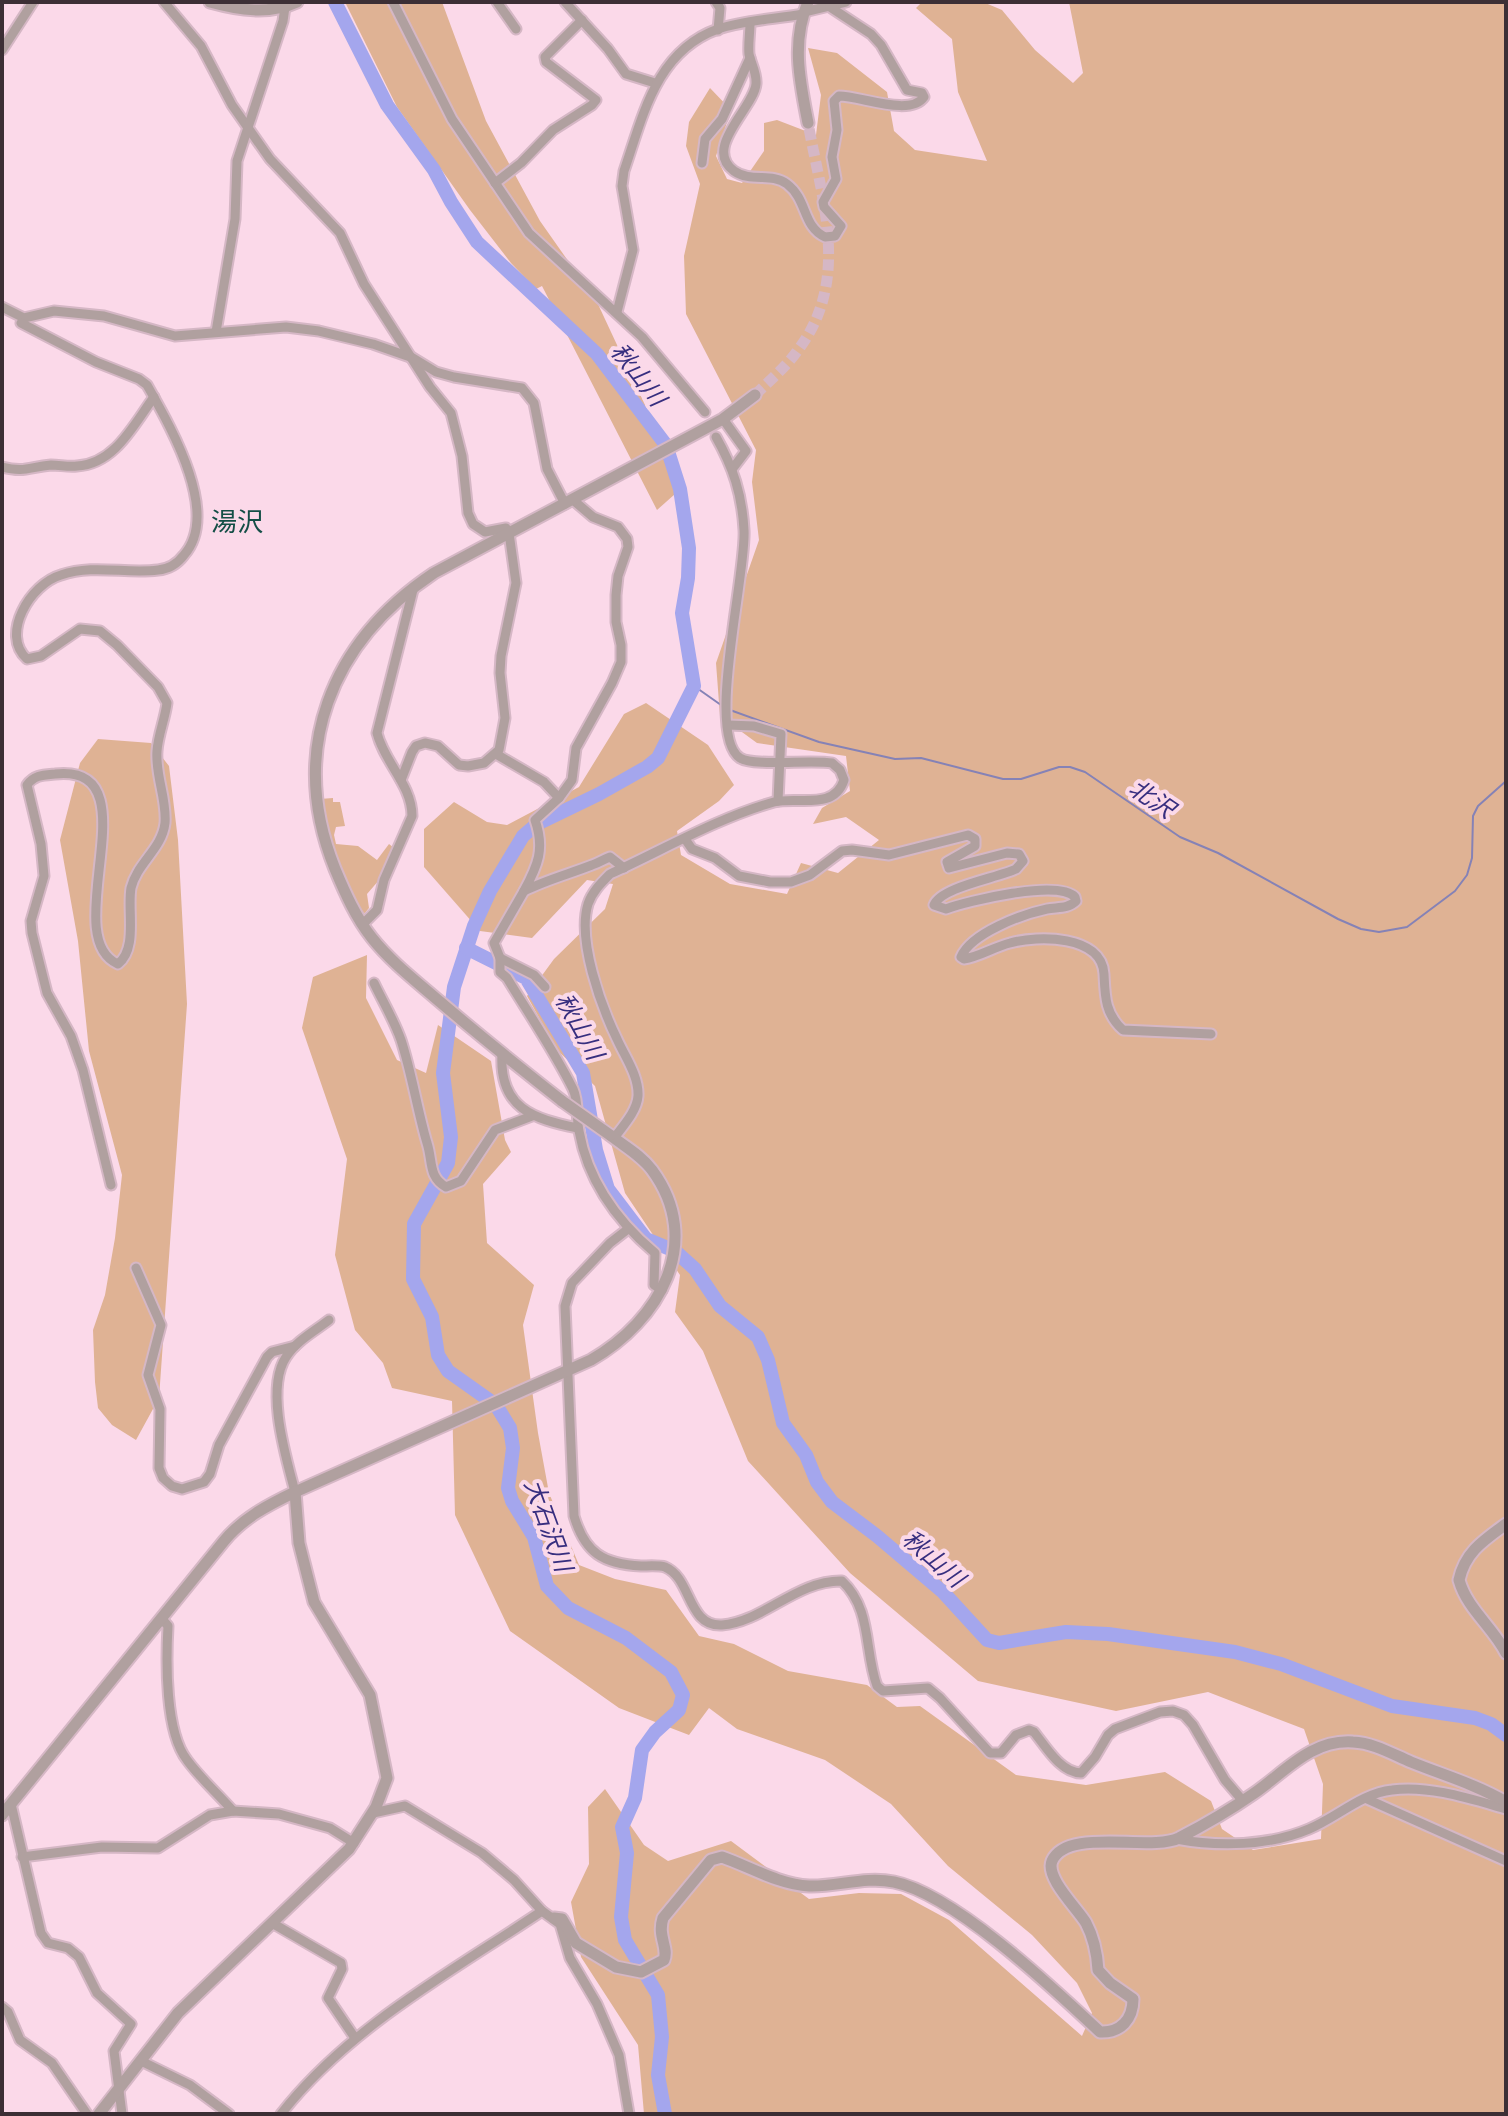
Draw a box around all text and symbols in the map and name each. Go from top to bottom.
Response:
water label: 秋山川 [603,335,677,416]
district label: 湯沢 [211,502,263,541]
water label: 北沢 [1122,770,1184,828]
water label: 秋山川 [547,986,615,1069]
water label: 大石沢川 [516,1474,583,1579]
water label: 秋山川 [895,1521,975,1597]

